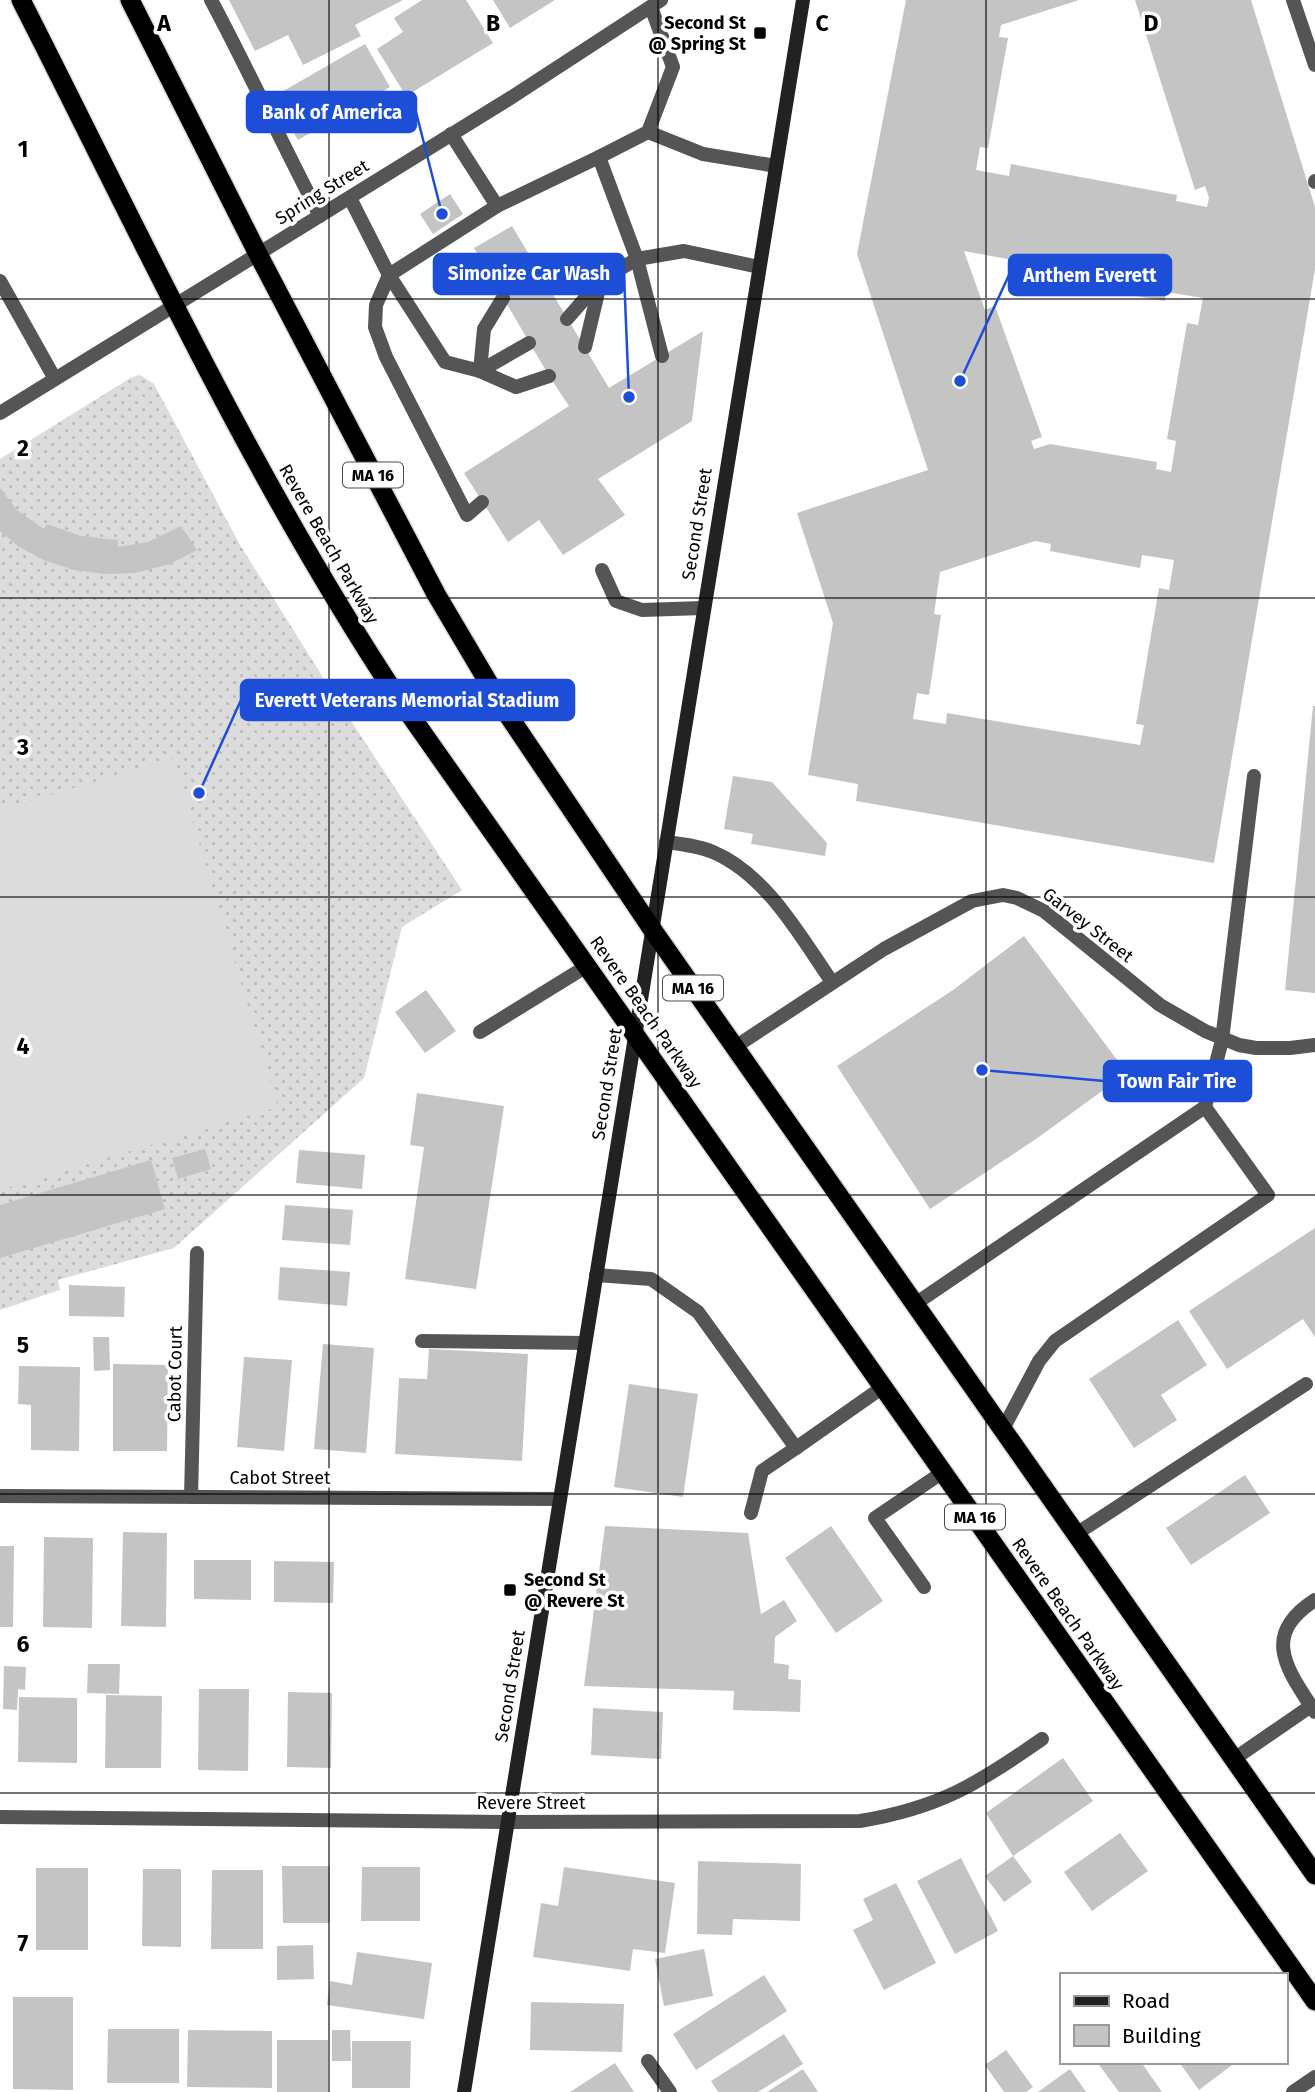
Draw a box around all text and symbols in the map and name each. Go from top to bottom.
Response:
text: A [156,9,171,37]
text: B [486,9,500,37]
text: C [815,9,829,37]
text: D [1144,9,1159,37]
place label: Second St @ Spring St [648,12,747,55]
marker: Second St @ Spring St [752,25,768,41]
callout: Bank of America [247,92,416,132]
text: Bank of America [262,101,402,124]
text: 1 [18,135,28,163]
street label: Spring Street [271,154,373,229]
callout: Simonize Car Wash [434,254,624,294]
callout: Anthem Everett [1009,255,1171,295]
text: Simonize Car Wash [448,262,610,285]
text: Anthem Everett [1022,264,1157,287]
text: 2 [17,434,29,462]
street label: Revere Beach Parkway [274,460,384,628]
road number: MA 16 [343,462,403,488]
street label: Second Street [677,466,717,582]
callout: Everett Veterans Memorial Stadium [241,680,574,720]
text: Everett Veterans Memorial Stadium [255,689,559,712]
text: 3 [16,733,29,761]
street label: Garvey Street [1038,883,1138,968]
street label: Revere Beach Parkway [585,932,707,1092]
road number: MA 16 [663,976,723,1000]
street label: Second Street [587,1026,627,1142]
text: 4 [17,1032,30,1060]
callout: Town Fair Tire [1104,1061,1251,1101]
text: Town Fair Tire [1117,1070,1237,1093]
street label: Cabot Court [163,1325,187,1422]
text: 5 [17,1331,29,1359]
street label: Cabot Street [230,1467,331,1489]
road number: MA 16 [945,1504,1005,1530]
street label: Revere Beach Parkway [1007,1534,1129,1694]
place label: Second St @ Revere St [524,1569,625,1612]
marker: Second St @ Revere St [502,1582,518,1598]
street label: Second Street [490,1628,530,1744]
text: 6 [17,1630,30,1658]
street label: Revere Street [477,1792,586,1814]
text: 7 [18,1929,29,1957]
legend [1060,1973,1287,2064]
text: Road [1122,1988,1170,2014]
text: Building [1122,2023,1201,2049]

